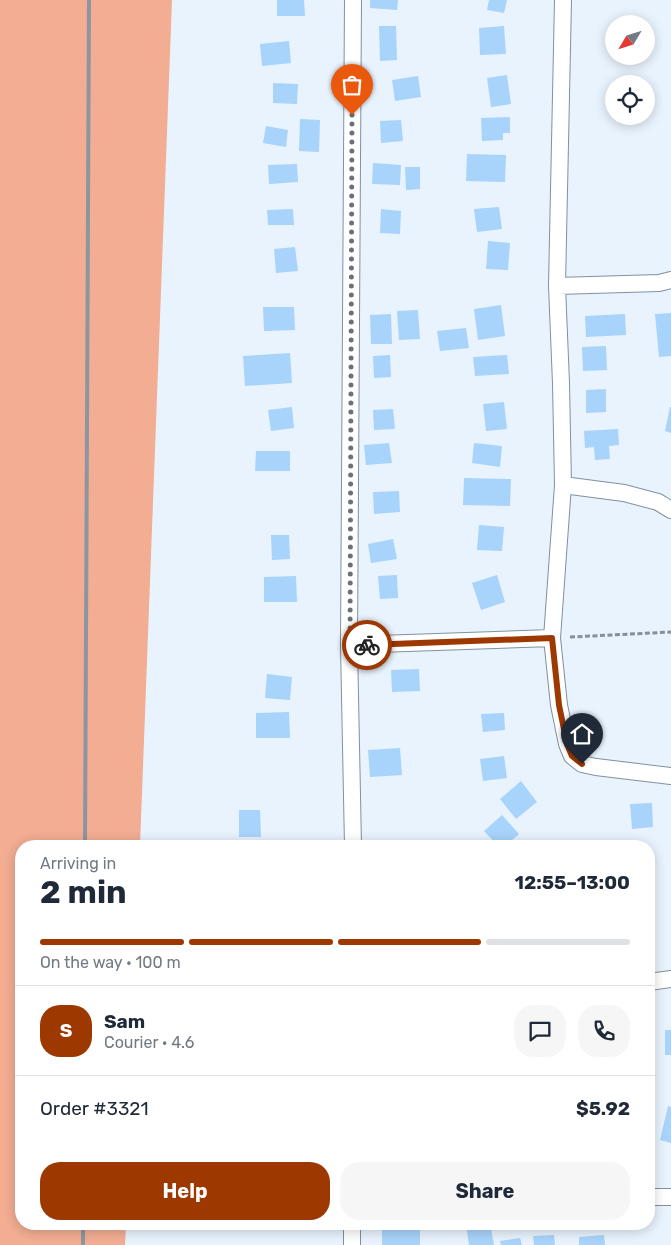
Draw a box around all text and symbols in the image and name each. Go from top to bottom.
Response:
north arrow [605,15,655,65]
map controls [605,15,655,125]
pin [331,64,373,115]
icon: bag [338,71,366,99]
button: locate [605,75,655,125]
courier [342,620,392,670]
icon: bike [353,631,381,659]
pin [561,713,603,764]
icon: home [568,720,596,748]
text: Arriving in [40,854,116,873]
text: 12:55–13:00 [514,871,630,894]
text: 2 min [40,873,127,911]
text: On the way · 100 m [40,953,181,972]
button: chat [514,1005,566,1057]
button: phone [578,1005,630,1057]
text: Sam [104,1010,145,1033]
text: S [60,1019,72,1042]
text: Courier · 4.6 [104,1033,194,1052]
text: Order #3321 [40,1097,149,1120]
text: $5.92 [576,1097,630,1120]
button: Help [40,1162,330,1220]
button: Share [340,1162,630,1220]

